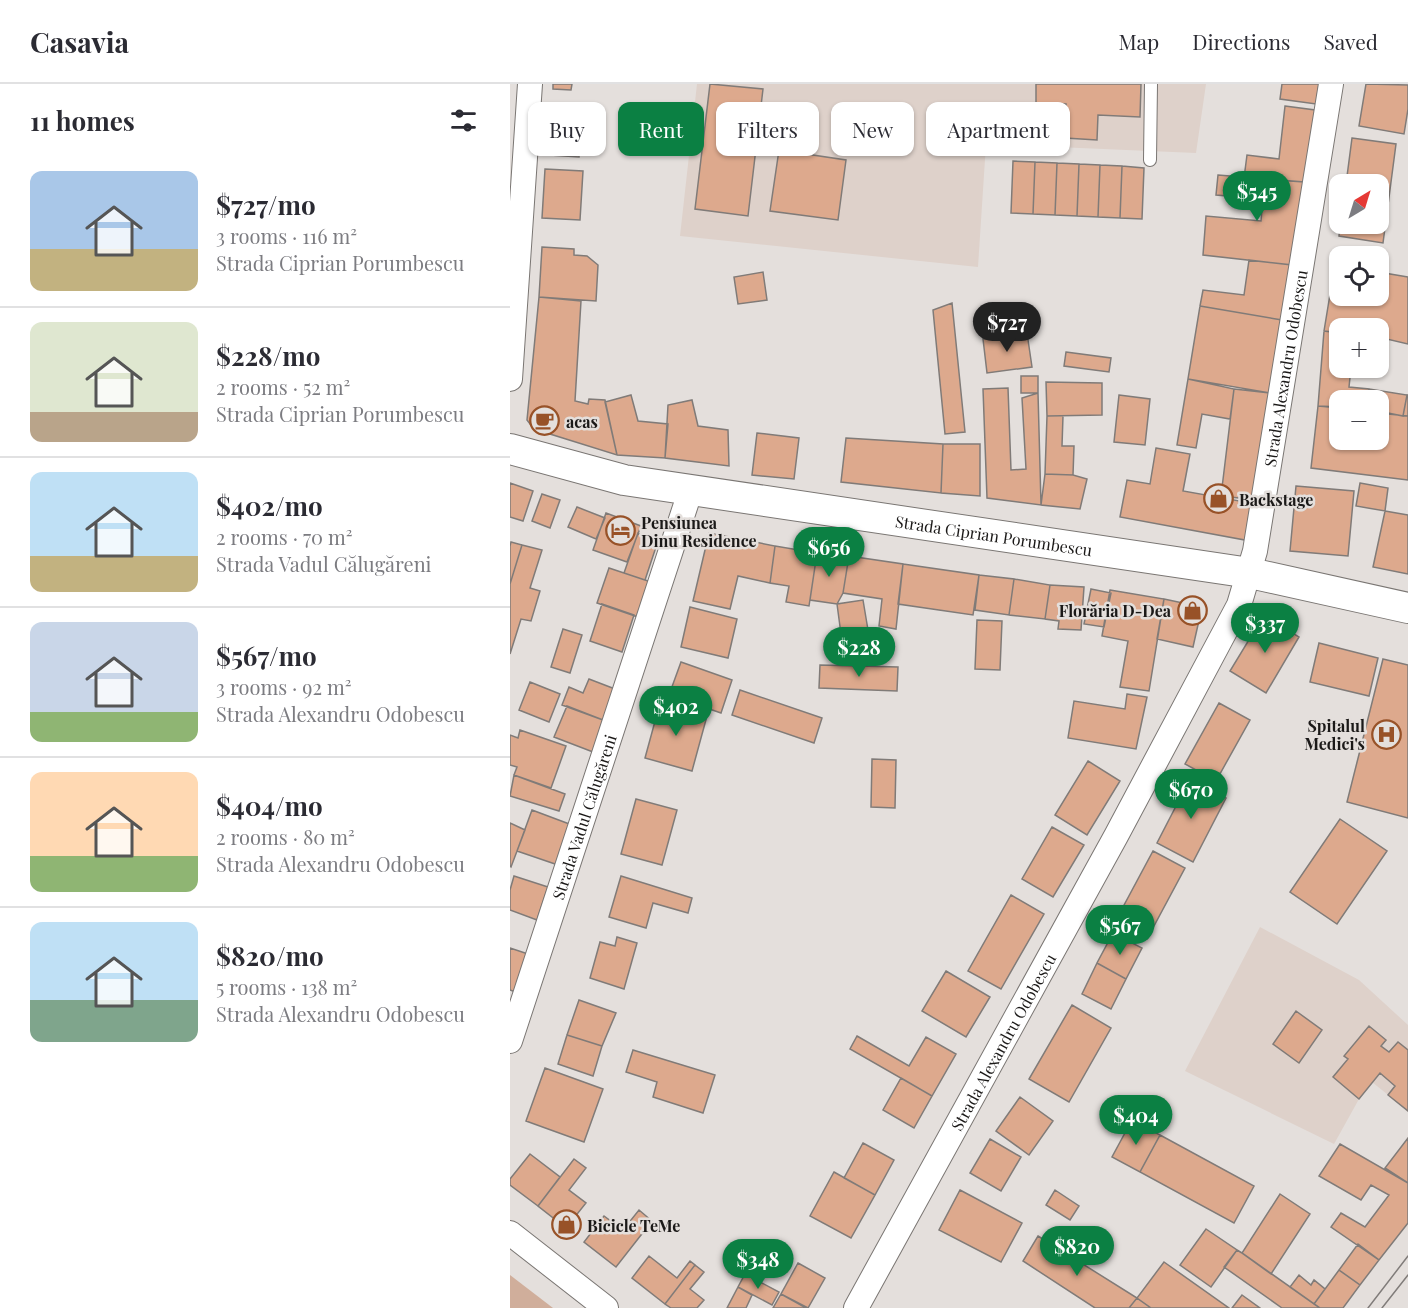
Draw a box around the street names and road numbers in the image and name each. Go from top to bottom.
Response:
street label: Strada Alexandru Odobescu [1258,268,1311,468]
street label: Strada Ciprian Porumbescu [894,510,1094,560]
street label: Strada Vadul Călugăreni [547,731,620,902]
street label: Strada Alexandru Odobescu [945,949,1060,1134]

